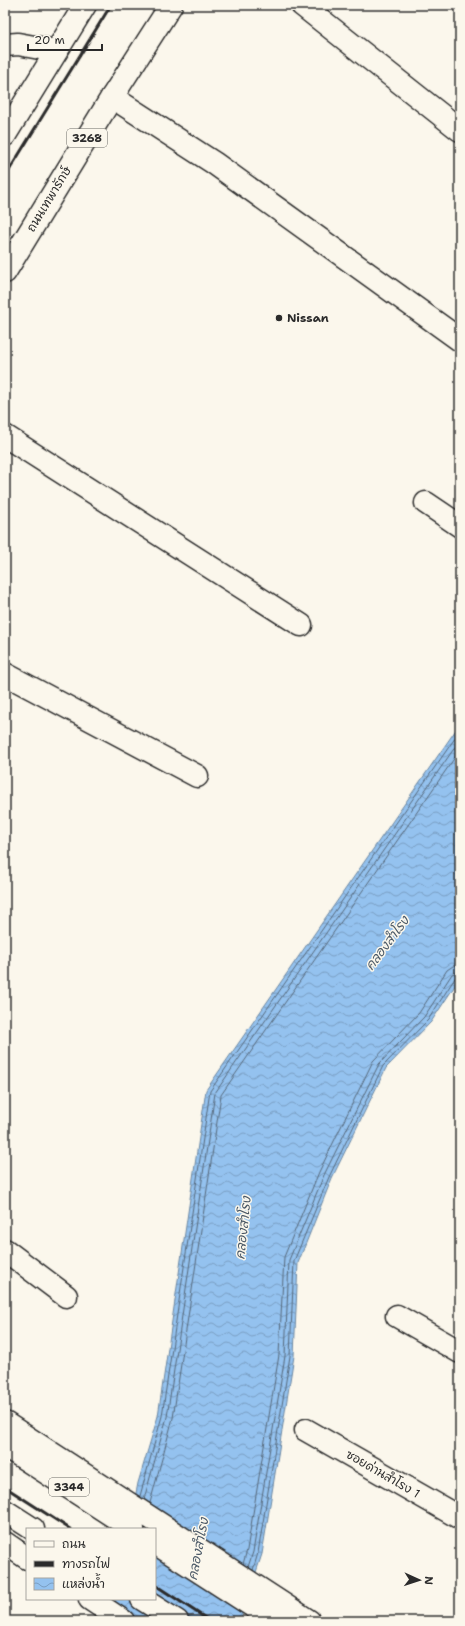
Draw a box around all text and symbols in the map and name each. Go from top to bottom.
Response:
scale bar [28,26,102,52]
text: 20 m [34,32,65,48]
road number: 3268 [67,129,107,147]
street label: ถนนเทพารักษ์ [23,162,75,235]
place label: Nissan [287,310,329,326]
marker: Nissan [274,313,284,323]
water label: คลองสำโรง [361,911,414,973]
water label: คลองสำโรง [231,1194,255,1260]
street label: ซอยด่านสำโรง 1 [343,1446,423,1502]
road number: 3344 [49,1478,89,1496]
water label: คลองสำโรง [184,1515,213,1582]
legend [26,1528,156,1600]
text: ถนน [62,1536,86,1552]
text: ทางรถไฟ [62,1556,110,1572]
north arrow [399,1560,439,1600]
text: แหล่งน้ำ [62,1573,105,1592]
text: N [421,1576,436,1586]

